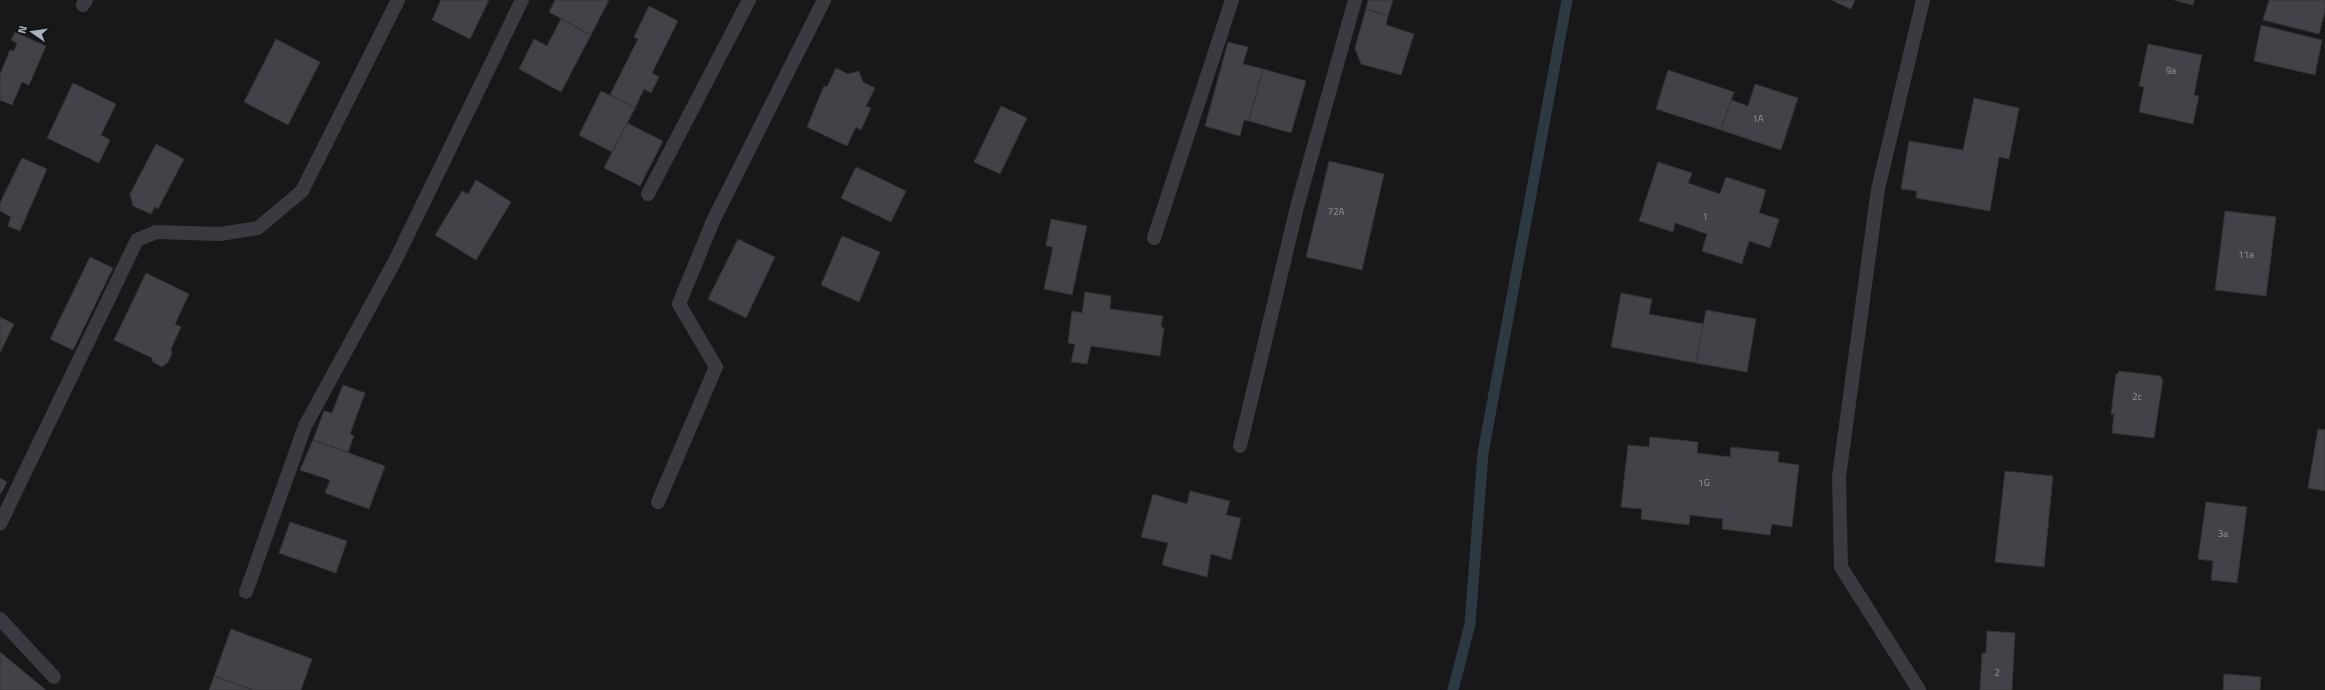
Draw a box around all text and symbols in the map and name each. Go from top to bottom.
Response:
north arrow [12,12,52,52]
text: N [14,24,31,35]
house number: 9a [2166,63,2176,78]
house number: 1A [1752,111,1764,126]
house number: 72A [1327,204,1345,219]
house number: 1 [1702,209,1708,224]
house number: 11a [2238,247,2254,262]
house number: 2c [2132,389,2142,404]
house number: 1G [1698,475,1710,490]
house number: 3a [2218,526,2228,541]
house number: 2 [1994,665,2000,680]

